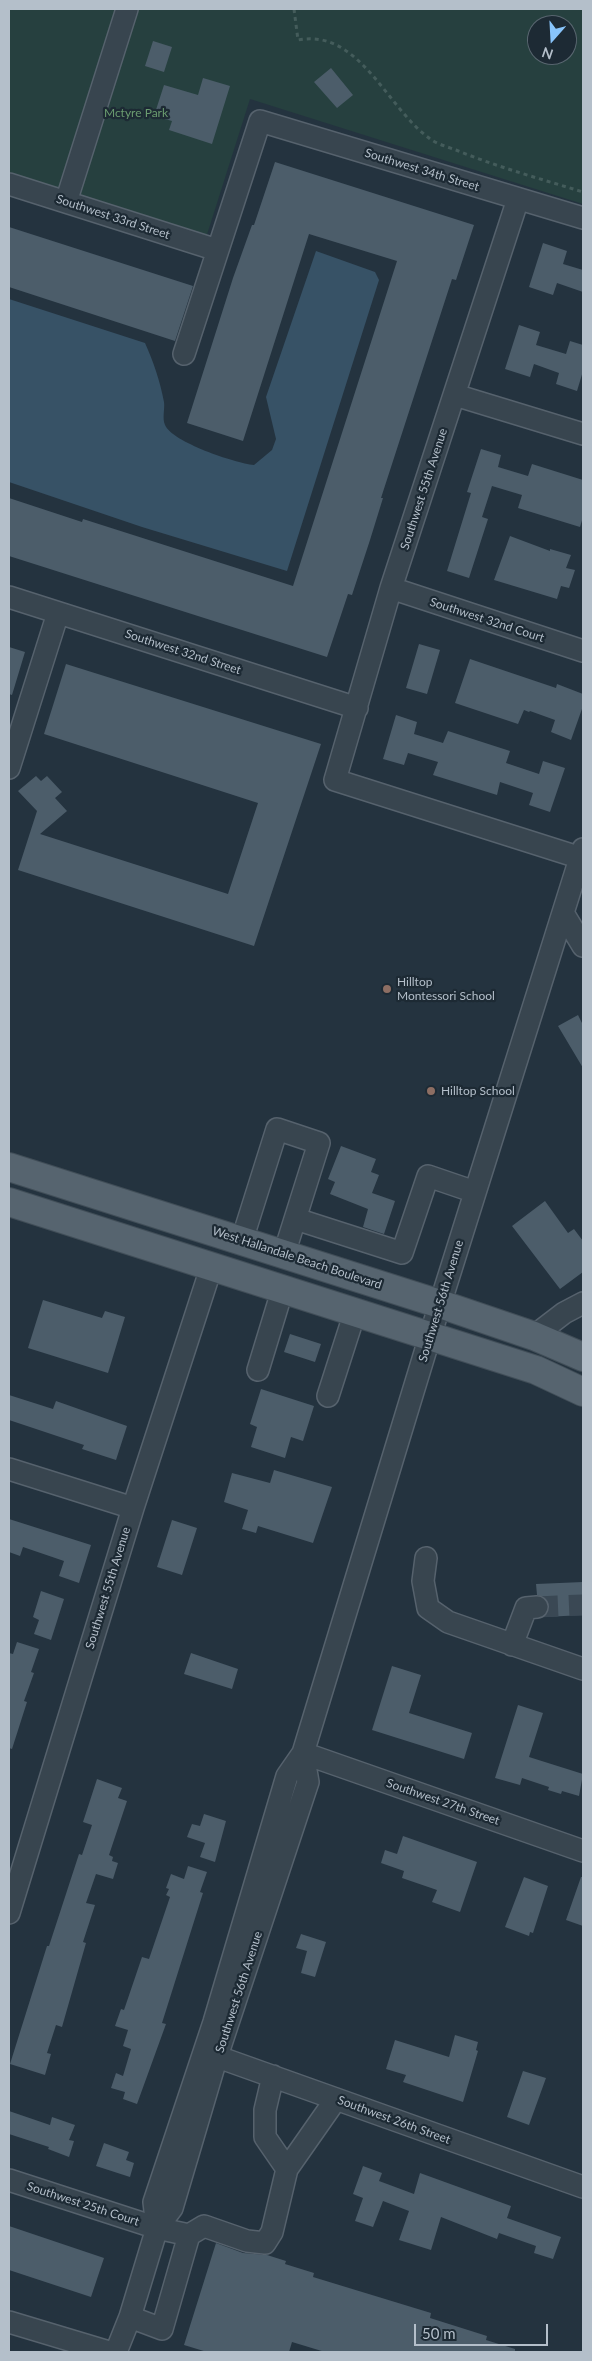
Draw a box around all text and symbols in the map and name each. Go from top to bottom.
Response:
north arrow [527,15,577,65]
text: N [539,44,555,64]
park label: Mctyre Park [104,106,168,120]
street label: Southwest 34th Street [363,146,481,194]
street label: Southwest 33rd Street [54,192,172,242]
street label: Southwest 55th Avenue [398,426,450,552]
street label: Southwest 32nd Court [428,595,546,645]
street label: Southwest 32nd Street [123,626,243,678]
place label: Hilltop Montessori School [397,975,495,1003]
marker: Hilltop Montessori School [381,983,393,995]
place label: Hilltop School [441,1084,515,1098]
marker: Hilltop School [425,1085,437,1097]
street label: West Hallandale Beach Boulevard [210,1224,384,1292]
street label: Southwest 56th Avenue [416,1238,466,1364]
street label: Southwest 55th Avenue [83,1525,133,1651]
street label: Southwest 27th Street [385,1776,501,1828]
street label: Southwest 56th Avenue [213,1929,265,2055]
street label: Southwest 26th Street [336,2093,452,2147]
street label: Southwest 25th Court [25,2179,141,2229]
scale bar [417,2314,551,2346]
text: 50 m [422,2324,456,2342]

